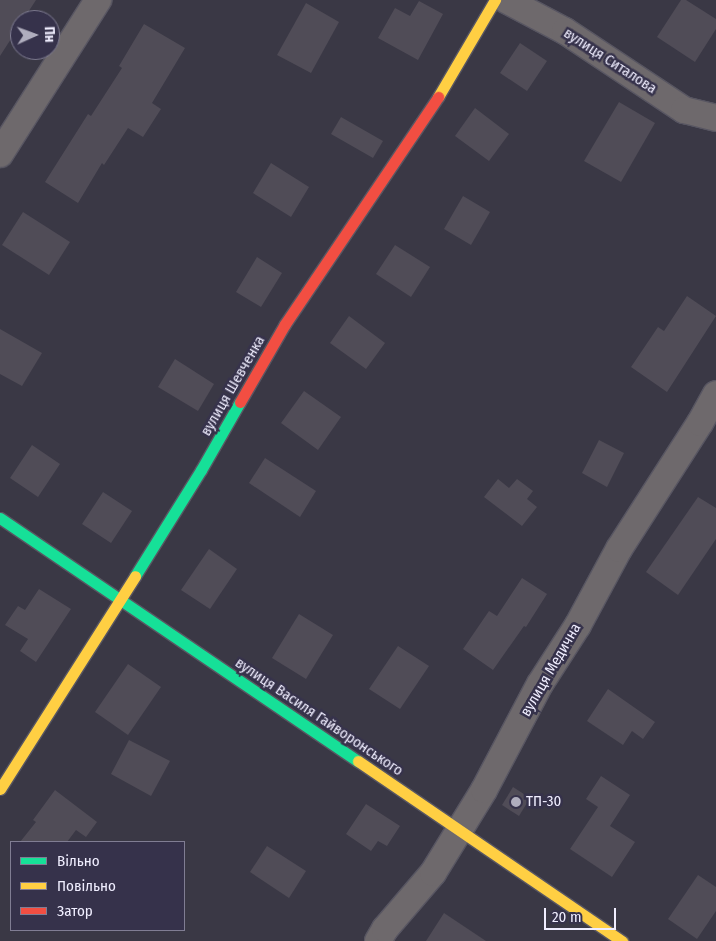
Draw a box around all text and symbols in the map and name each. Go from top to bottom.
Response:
north arrow [10,10,60,60]
street label: вулиця Ситалова [560,24,660,98]
text: Пн [41,26,58,43]
street label: вулиця Шевченка [197,333,269,439]
street label: вулиця Медична [517,620,585,720]
street label: вулиця Василя Гайворонського [232,654,406,780]
place label: ТП-30 [526,793,561,811]
marker: ТП-30 [510,796,522,808]
legend [10,841,185,931]
text: Вільно [57,852,100,870]
text: Повільно [57,877,116,895]
scale bar [546,898,618,930]
text: Затор [57,902,93,920]
text: 20 m [552,908,582,926]

